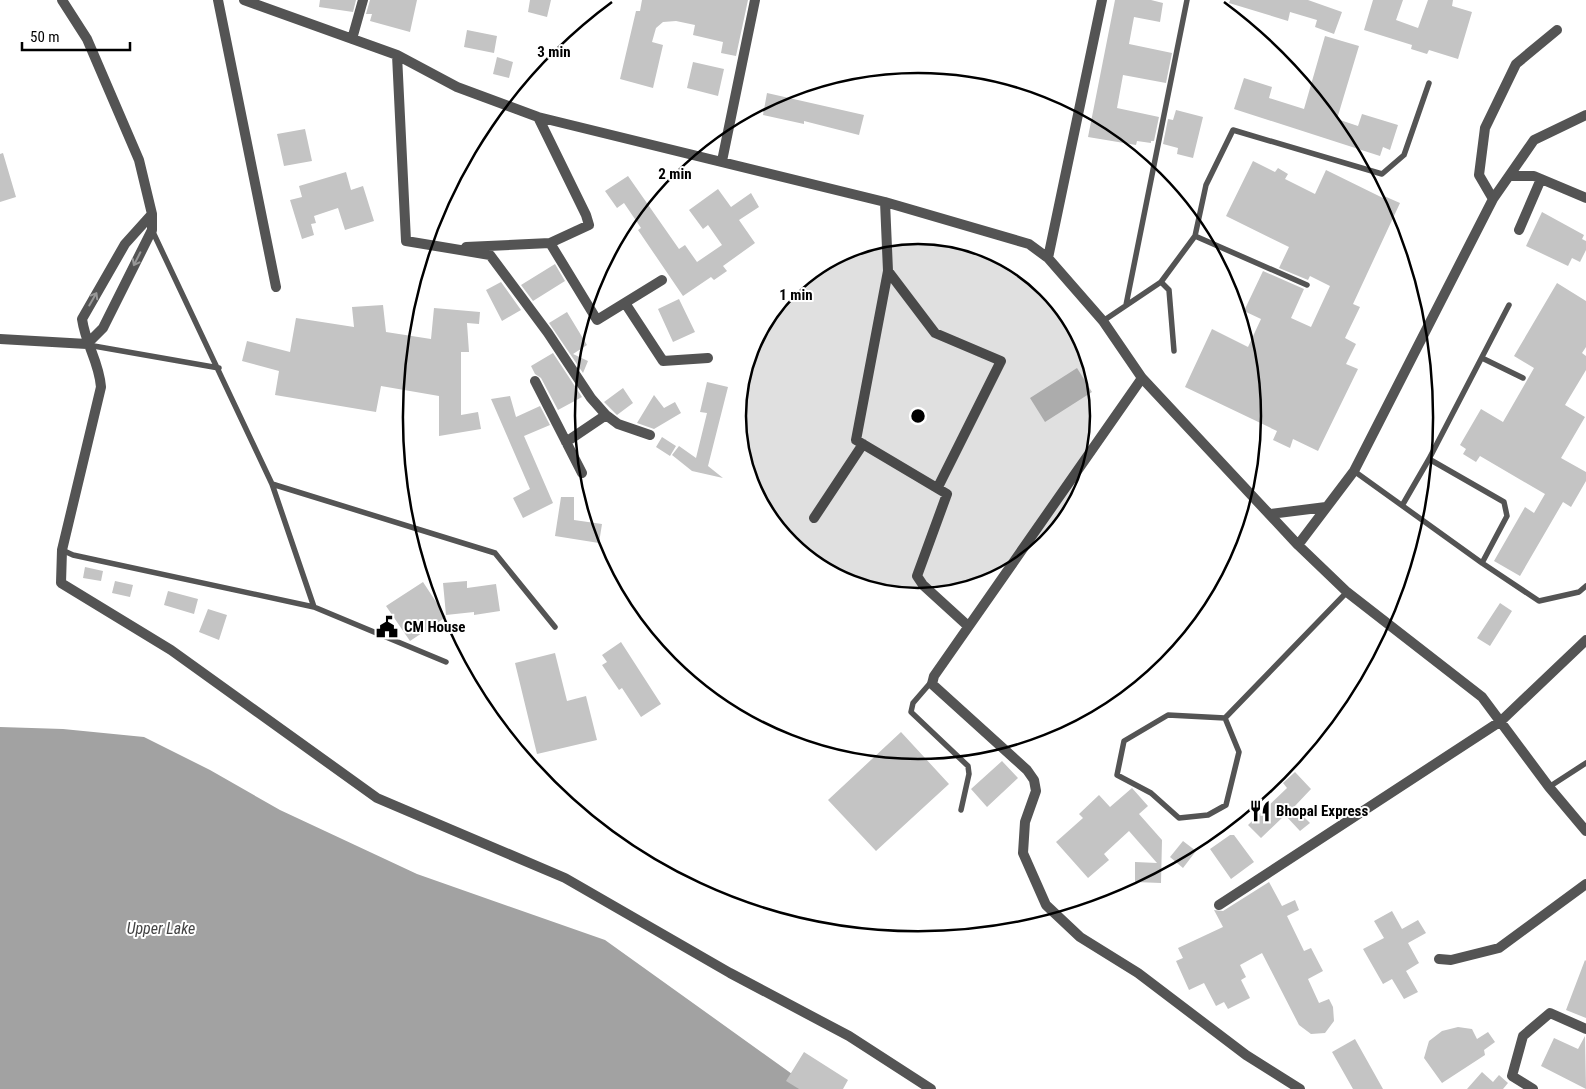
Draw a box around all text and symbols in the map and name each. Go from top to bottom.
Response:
scale bar [22,20,130,52]
text: 50 m [30,28,60,46]
text: 3 min [537,43,571,61]
text: 2 min [658,165,692,183]
one-way arrow [132,252,142,267]
text: 1 min [779,286,813,304]
one-way arrow [88,292,98,307]
centre of rings [909,407,927,425]
public building icon: CM House [374,614,400,640]
place label: CM House [404,618,465,636]
restaurant icon: Bhopal Express [1247,798,1273,824]
place label: Bhopal Express [1276,802,1368,820]
water label: Upper Lake [127,919,195,938]

